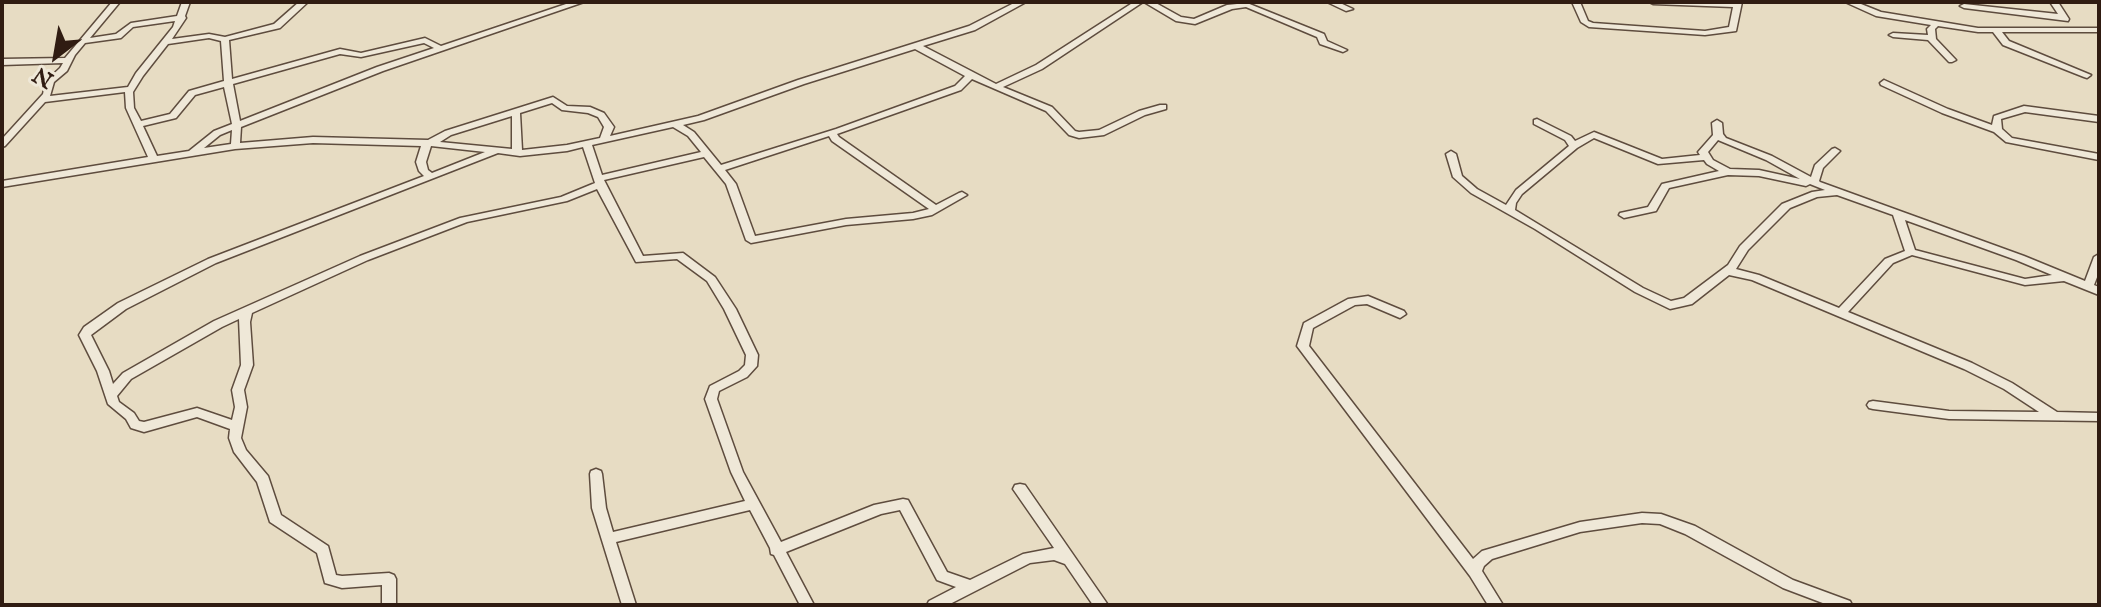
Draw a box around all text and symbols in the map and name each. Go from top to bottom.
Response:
north arrow [16,16,96,96]
text: N [28,60,59,93]

